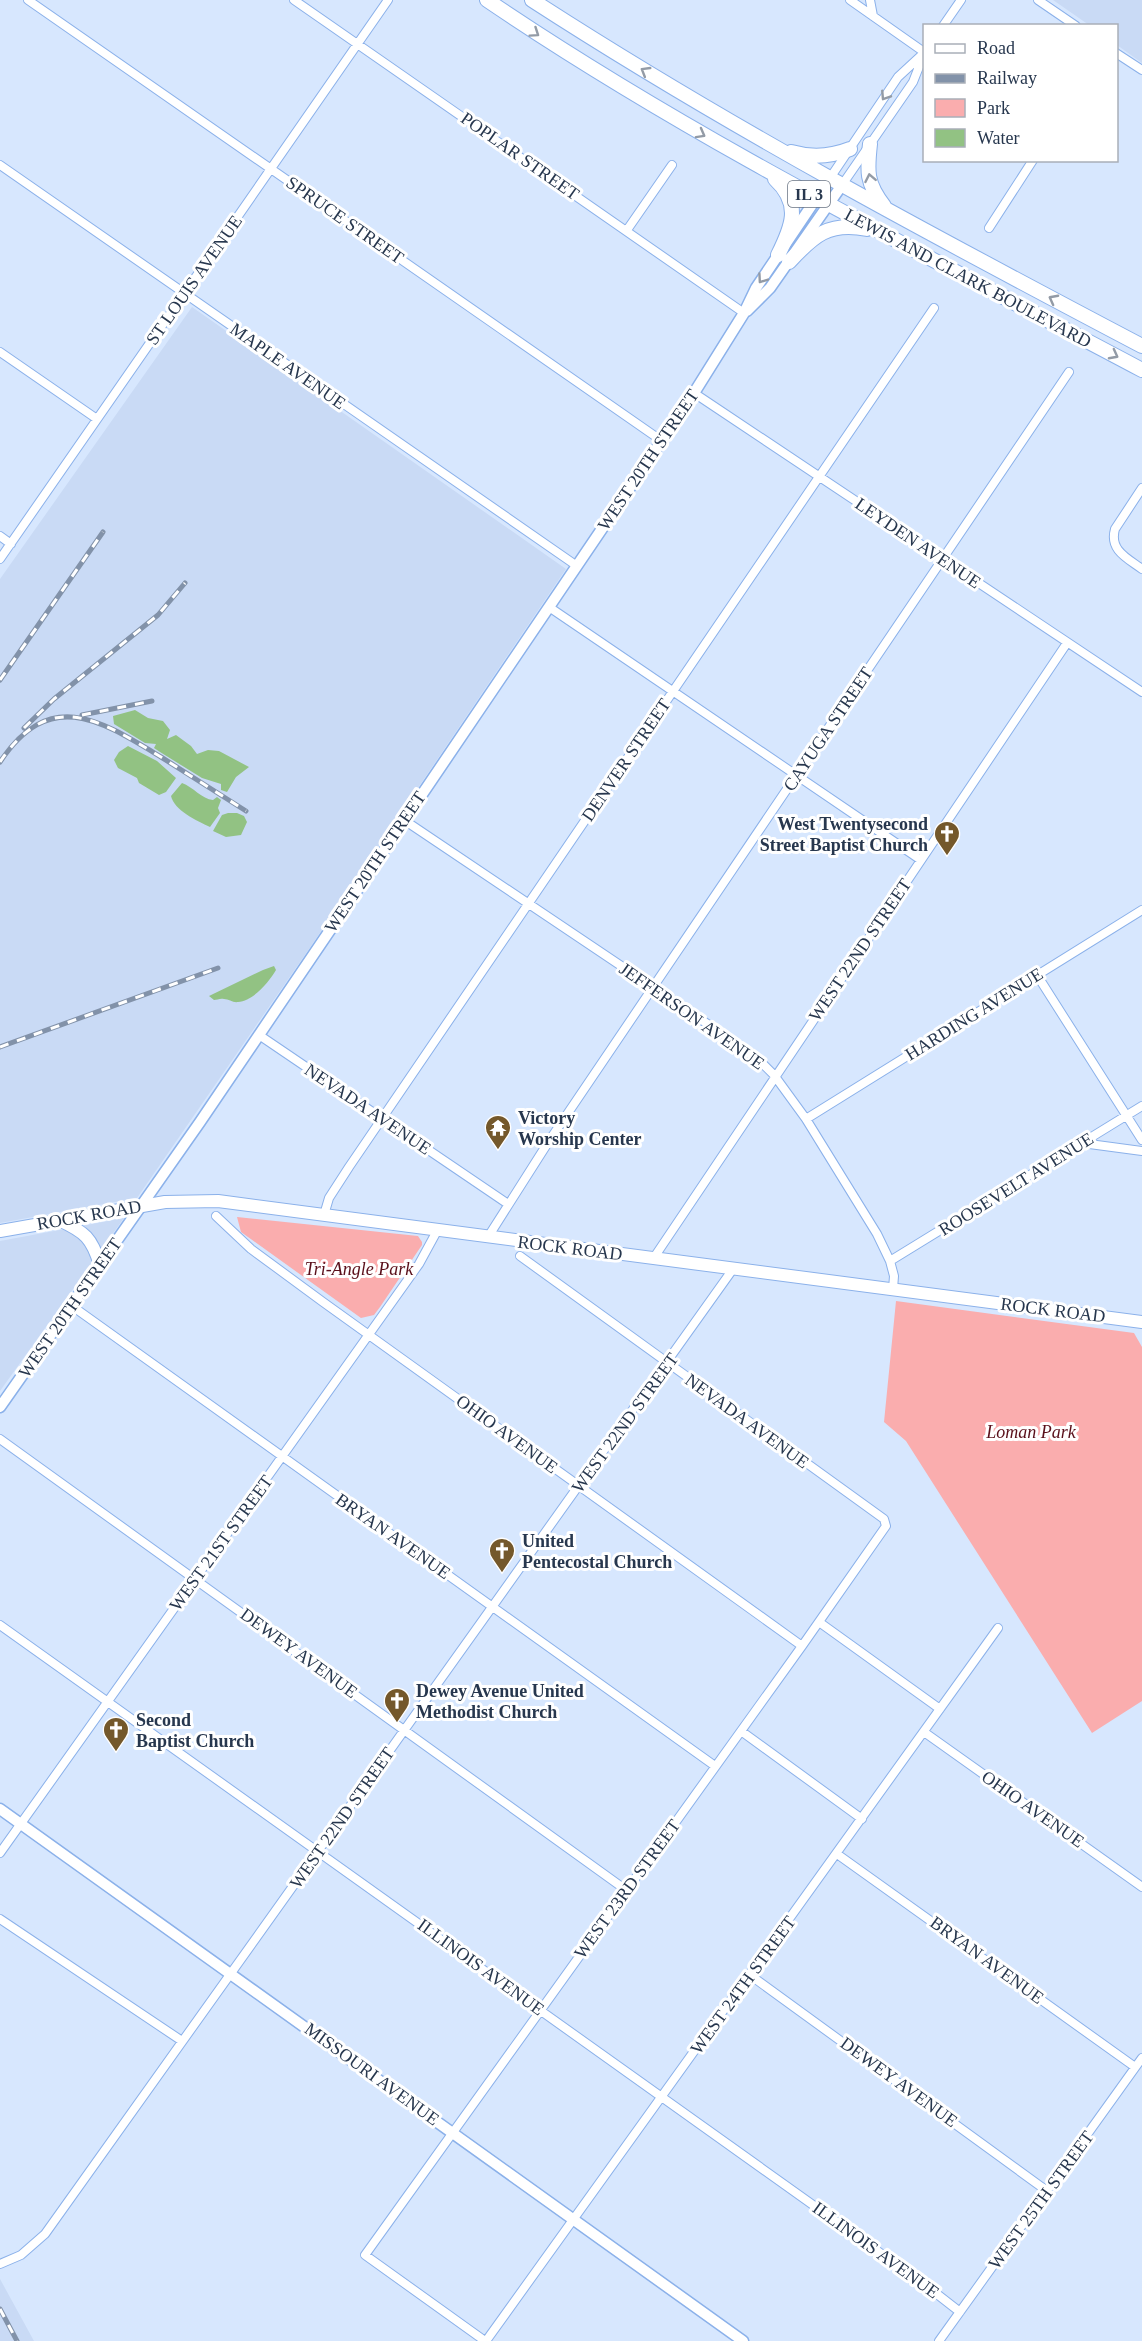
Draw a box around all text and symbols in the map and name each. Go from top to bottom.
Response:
legend [923,24,1118,162]
one-way arrow [528,26,539,37]
text: Road [977,38,1015,58]
one-way arrow [641,66,651,78]
text: Railway [977,68,1037,88]
one-way arrow [881,89,892,100]
text: Park [977,98,1010,118]
street label: POPLAR STREET [457,108,583,204]
one-way arrow [695,127,706,138]
text: Water [977,128,1020,148]
street label: SPRUCE STREET [283,172,407,268]
one-way arrow [864,173,877,183]
road number: IL 3 [788,181,830,207]
street label: LEWIS AND CLARK BOULEVARD [841,204,1095,352]
street label: ST LOUIS AVENUE [142,211,246,349]
one-way arrow [758,272,769,283]
one-way arrow [1049,295,1059,306]
street label: MAPLE AVENUE [226,319,350,413]
one-way arrow [1108,348,1118,359]
street label: WEST 20TH STREET [593,386,703,534]
street label: LEYDEN AVENUE [851,494,985,592]
street label: CAYUGA STREET [779,663,877,795]
street label: DENVER STREET [578,695,674,825]
street label: WEST 20TH STREET [320,788,430,936]
place label: West Twentysecond Street Baptist Church [760,814,928,855]
church icon: West Twentysecond Street Baptist Church [932,819,962,857]
street label: WEST 22ND STREET [805,875,915,1025]
street label: JEFFERSON AVENUE [616,958,768,1074]
street label: HARDING AVENUE [902,964,1046,1064]
street label: NEVADA AVENUE [301,1059,435,1159]
place label: Victory Worship Center [518,1108,642,1149]
temple icon: Victory Worship Center [483,1113,513,1151]
street label: ROOSEVELT AVENUE [935,1128,1097,1240]
street label: ROCK ROAD [35,1196,143,1234]
street label: ROCK ROAD [516,1232,624,1264]
street label: WEST 20TH STREET [14,1234,126,1382]
park label: Tri-Angle Park [305,1259,414,1279]
street label: ROCK ROAD [999,1294,1107,1326]
street label: WEST 22ND STREET [568,1349,682,1497]
street label: NEVADA AVENUE [681,1369,813,1473]
street label: OHIO AVENUE [453,1391,561,1477]
park label: Loman Park [985,1422,1077,1442]
street label: WEST 21ST STREET [165,1471,277,1615]
street label: BRYAN AVENUE [332,1489,454,1583]
place label: United Pentecostal Church [522,1531,672,1572]
church icon: United Pentecostal Church [487,1536,517,1574]
street label: DEWEY AVENUE [237,1604,361,1702]
place label: Dewey Avenue United Methodist Church [416,1681,584,1722]
church icon: Dewey Avenue United Methodist Church [382,1686,412,1724]
place label: Second Baptist Church [136,1710,254,1751]
church icon: Second Baptist Church [101,1715,131,1753]
street label: WEST 22ND STREET [286,1744,398,1892]
street label: OHIO AVENUE [978,1766,1088,1852]
street label: WEST 23RD STREET [570,1816,684,1962]
street label: WEST 24TH STREET [686,1912,800,2058]
street label: BRYAN AVENUE [926,1912,1048,2008]
street label: ILLINOIS AVENUE [414,1914,548,2020]
street label: MISSOURI AVENUE [301,2019,443,2129]
street label: DEWEY AVENUE [837,2033,961,2131]
street label: WEST 25TH STREET [984,2127,1098,2273]
street label: ILLINOIS AVENUE [809,2197,943,2303]

